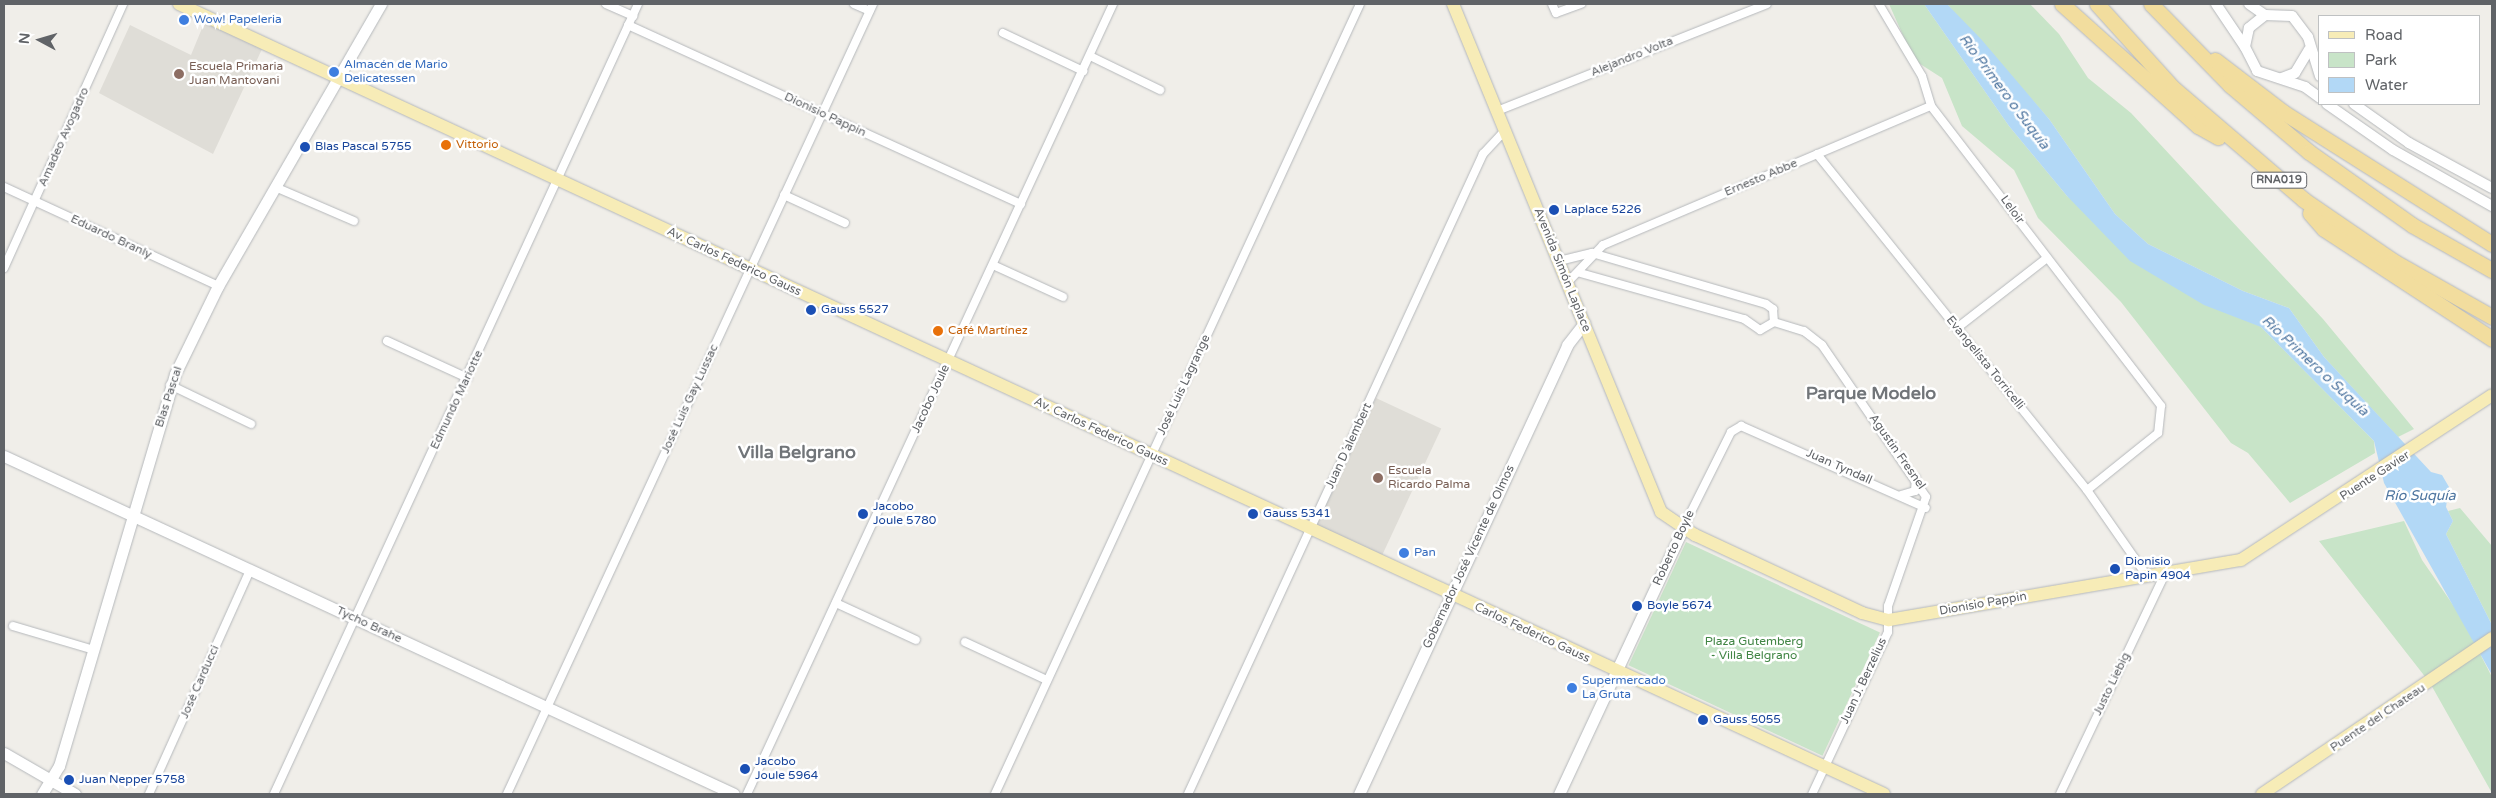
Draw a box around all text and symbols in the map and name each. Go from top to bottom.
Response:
place label: Wow! Papeleria [194,13,282,27]
marker: Wow! Papeleria [178,14,190,26]
north arrow [15,15,65,65]
legend [2318,15,2481,105]
text: Road [2365,26,2403,44]
water label: Río Primero o Suquía [1955,31,2053,153]
text: N [16,32,34,45]
street label: Alejandro Volta [1589,34,1675,80]
text: Park [2365,51,2397,69]
place label: Almacén de Mario Delicatessen [344,58,448,86]
place label: Escuela Primaria Juan Mantovani [189,60,283,88]
marker: Almacén de Mario Delicatessen [328,66,340,78]
marker: Escuela Primaria Juan Mantovani [173,68,185,80]
text: Water [2365,76,2408,94]
street label: Amadeo Avogadro [36,85,92,189]
street label: Dionisio Pappin [782,90,868,140]
place label: Vittorio [456,138,498,152]
marker: Vittorio [440,139,452,151]
place label: Blas Pascal 5755 [315,140,411,154]
marker: Blas Pascal 5755 [299,141,311,153]
street label: Ernesto Abbe [1722,156,1800,200]
road number: RNA019 [2250,172,2308,188]
street label: Leloir [1997,193,2027,227]
place label: Laplace 5226 [1564,203,1641,217]
marker: Laplace 5226 [1548,204,1560,216]
street label: Avenida Simón Laplace [1531,206,1593,334]
street label: Eduardo Branly [68,212,154,262]
street label: Av. Carlos Federico Gauss [665,225,803,299]
place label: Gauss 5527 [821,303,889,317]
marker: Gauss 5527 [805,304,817,316]
water label: Río Primero o Suquía [2258,312,2372,420]
street label: Evangelista Torricelli [1943,313,2027,413]
place label: Café Martínez [948,324,1028,338]
marker: Café Martínez [932,325,944,337]
street label: José Luis Lagrange [1154,333,1214,437]
street label: José Luis Gay Lussac [658,342,722,456]
street label: Edmundo Mariotte [428,348,486,452]
street label: Jacobo Joule [909,362,953,436]
street label: Blas Pascal [152,365,186,429]
district label: Parque Modelo [1806,382,1936,404]
street label: Av. Carlos Federico Gauss [1032,395,1170,469]
street label: Juan D´alembert [1323,401,1375,491]
street label: Agustin Fresnel [1866,412,1928,492]
district label: Villa Belgrano [738,441,856,463]
street label: Juan Tyndall [1804,446,1874,488]
street label: Puente Gavier [2337,448,2413,504]
street label: Gobernador José Vicente de Olmos [1420,463,1518,651]
place label: Escuela Ricardo Palma [1388,464,1470,492]
marker: Escuela Ricardo Palma [1372,472,1384,484]
water label: Río Suquía [2384,488,2456,504]
place label: Jacobo Joule 5780 [873,500,936,528]
place label: Gauss 5341 [1263,507,1331,521]
marker: Jacobo Joule 5780 [857,508,869,520]
marker: Gauss 5341 [1247,508,1259,520]
street label: Roberto Boyle [1650,508,1698,588]
place label: Pan [1414,546,1436,560]
marker: Pan [1398,547,1410,559]
place label: Dionisio Papin 4904 [2125,555,2191,583]
marker: Dionisio Papin 4904 [2109,563,2121,575]
street label: Dionisio Pappin [1938,589,2028,619]
place label: Boyle 5674 [1647,599,1712,613]
street label: Carlos Federico Gauss [1472,600,1592,666]
marker: Boyle 5674 [1631,600,1643,612]
street label: Tycho Brahe [334,604,404,646]
park label: Plaza Gutemberg - Villa Belgrano [1705,635,1803,663]
street label: Juan J. Berzelius [1838,636,1890,726]
street label: José Carducci [177,643,223,721]
street label: Justo Liebig [2091,650,2133,718]
place label: Supermercado La Gruta [1582,674,1666,702]
street label: Puente del Chateau [2328,681,2428,755]
marker: Supermercado La Gruta [1566,682,1578,694]
place label: Gauss 5055 [1713,713,1781,727]
marker: Gauss 5055 [1697,714,1709,726]
place label: Jacobo Joule 5964 [755,755,818,783]
marker: Jacobo Joule 5964 [739,763,751,775]
place label: Juan Nepper 5758 [79,773,185,787]
marker: Juan Nepper 5758 [63,774,75,786]

